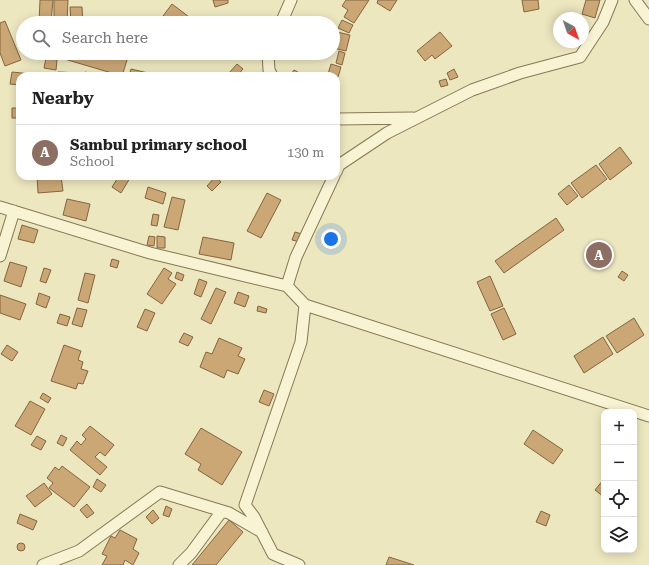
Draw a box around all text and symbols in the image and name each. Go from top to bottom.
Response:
north arrow [553,12,589,48]
search box [16,16,340,60]
icon: search [30,27,52,49]
text: Search here [62,29,148,47]
text: Nearby [32,88,94,108]
text: Sambul primary school [70,136,247,154]
text: A [40,145,50,160]
text: 130 m [287,145,324,160]
text: School [70,154,114,169]
your location [321,229,341,249]
pin: A [586,240,612,270]
map controls [601,409,637,553]
button: + [601,409,637,445]
button: − [601,445,637,481]
button: locate [601,481,637,517]
button: layers [601,517,637,553]

